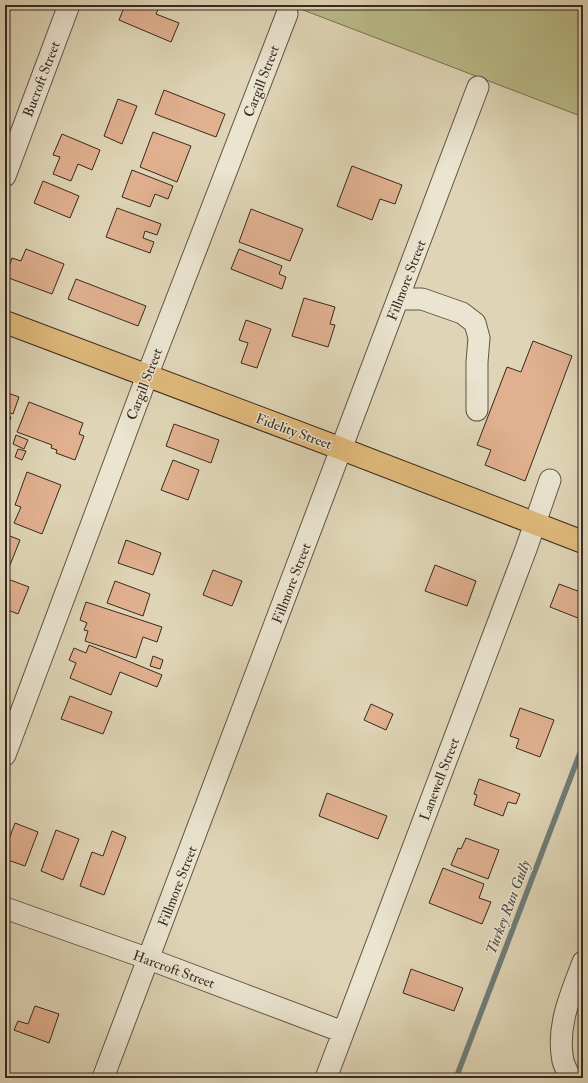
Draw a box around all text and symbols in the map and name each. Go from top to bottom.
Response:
street label: Bucroft Street [19,38,64,119]
street label: Cargill Street [240,42,283,120]
street label: Fillmore Street [383,237,430,323]
street label: Cargill Street [123,345,166,423]
street label: Fidelity Street [253,410,335,454]
street label: Fillmore Street [268,540,315,626]
street label: Lanewell Street [416,735,463,823]
street label: Fillmore Street [154,843,201,929]
water label: Turkey Run Gully [482,857,535,957]
street label: Harcroft Street [131,947,217,992]

